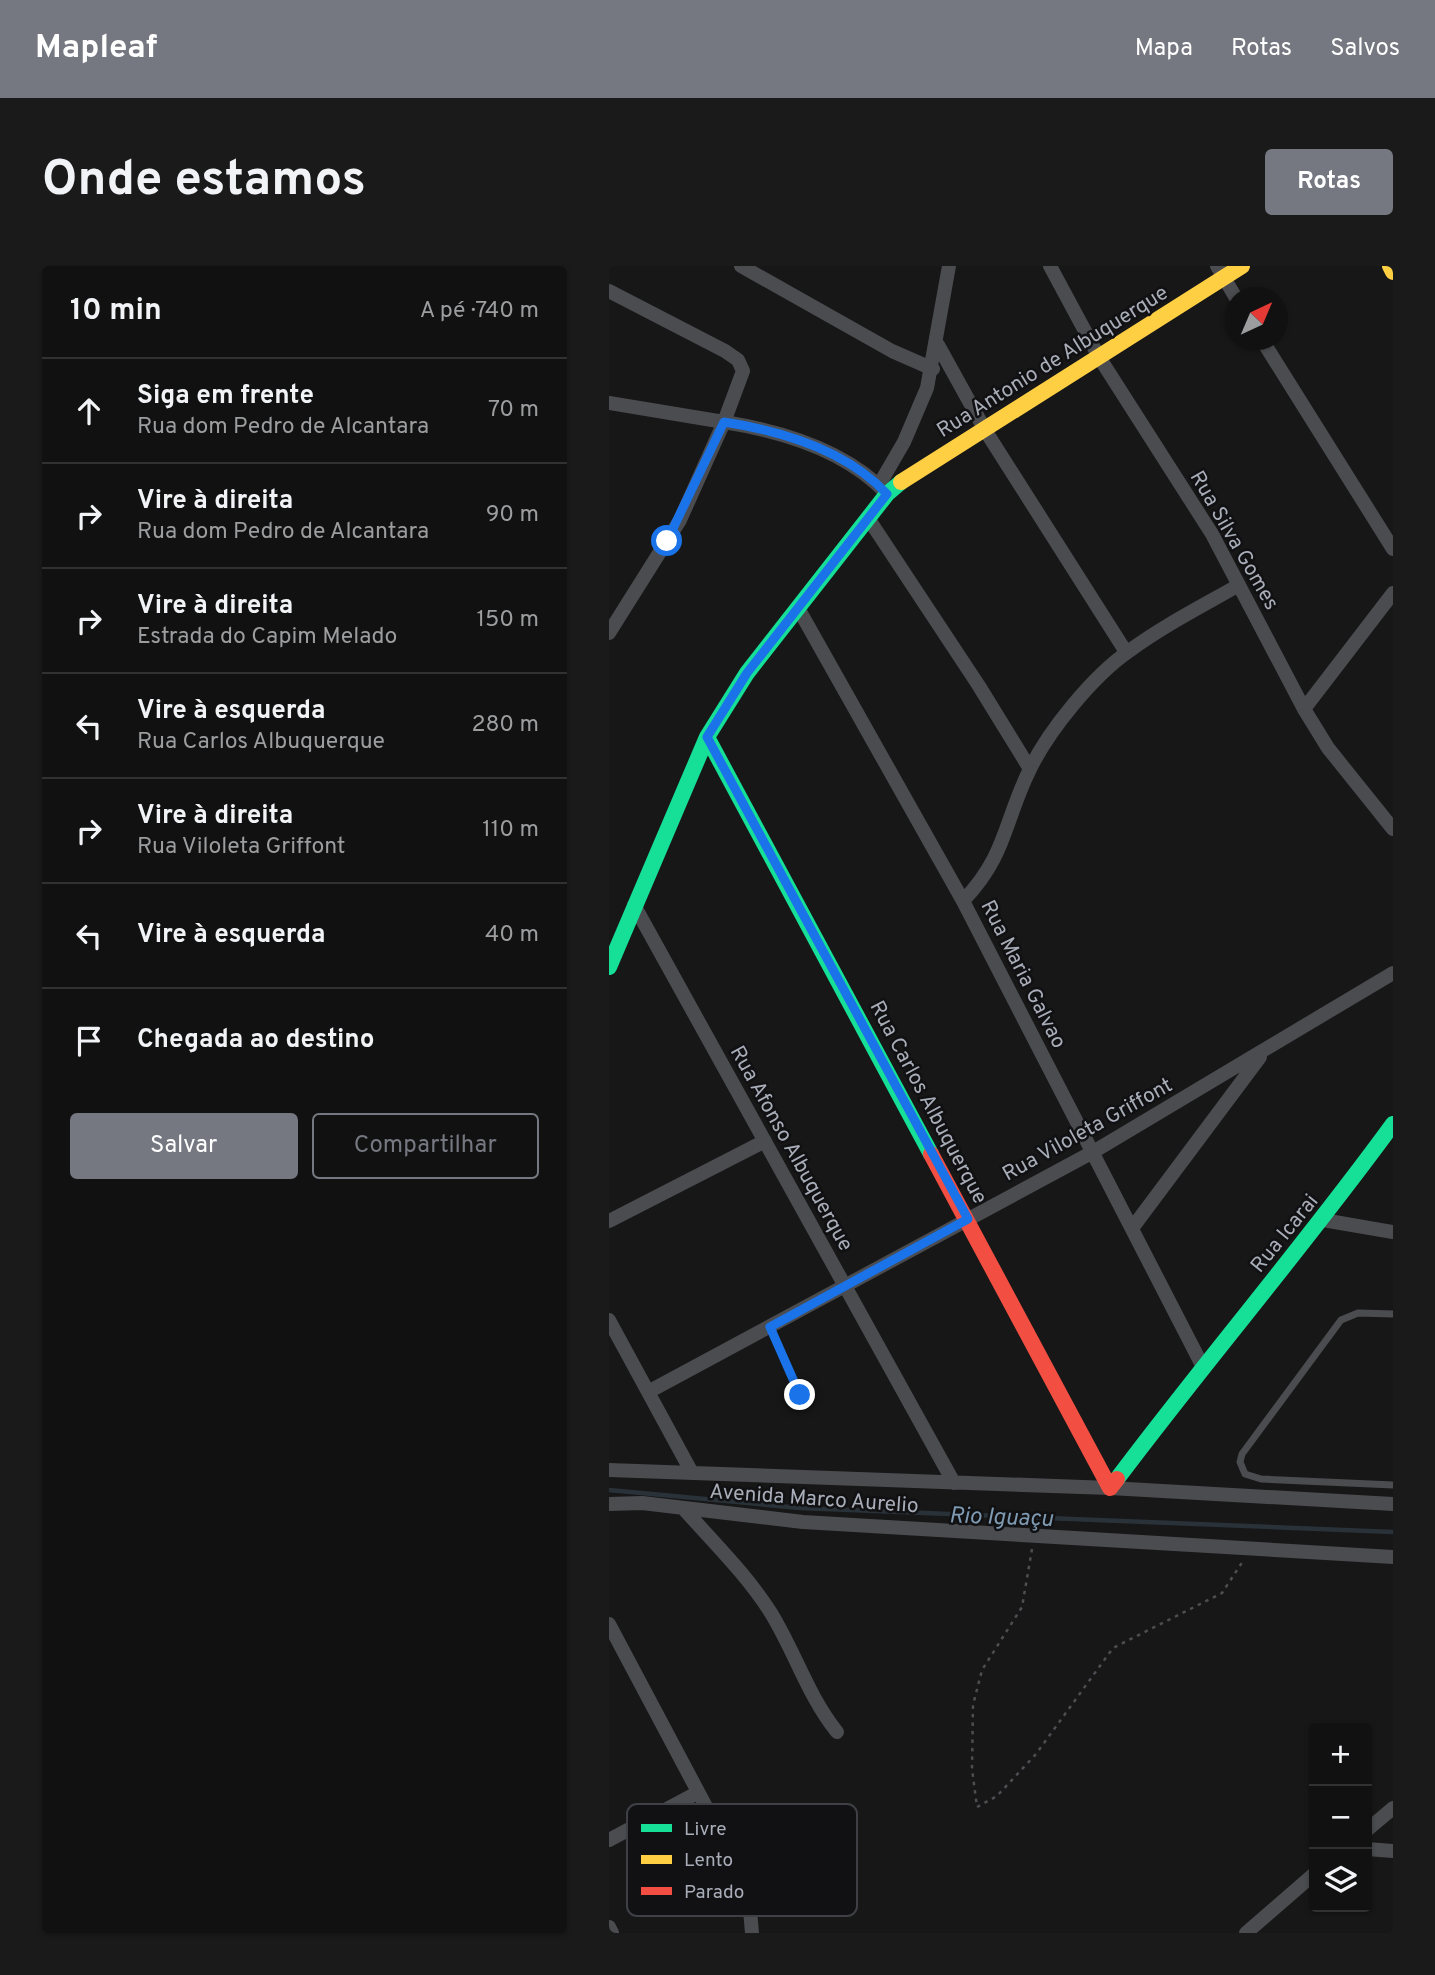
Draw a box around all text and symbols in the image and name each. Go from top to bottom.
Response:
text: Mapleaf [35,28,158,70]
text: Mapa [1135,34,1193,64]
text: Rotas [1231,34,1292,64]
text: Salvos [1330,34,1400,64]
button: Rotas [1265,149,1393,215]
text: Onde estamos [42,151,366,213]
street label: Rua Antonio de Albuquerque [932,280,1173,445]
north arrow [1225,287,1288,350]
text: 10 min [70,293,162,330]
text: A pé · 740 m [420,297,539,326]
text: Siga em frente [137,380,314,413]
icon: ahead [70,392,108,430]
text: 70 m [488,396,539,425]
text: Rua dom Pedro de Alcantara [137,413,429,442]
street label: Rua Silva Gomes [1183,466,1285,615]
text: Vire à direita [137,485,293,518]
icon: right [70,497,108,535]
text: 90 m [486,501,539,530]
text: Rua dom Pedro de Alcantara [137,518,429,547]
route start [651,525,682,556]
text: Vire à direita [137,590,293,623]
icon: right [70,602,108,640]
text: 150 m [477,606,539,635]
text: Estrada do Capim Melado [137,623,397,652]
text: Vire à esquerda [137,695,325,728]
icon: left [70,707,108,745]
text: 280 m [471,711,539,740]
text: Rua Carlos Albuquerque [137,728,385,757]
text: Vire à direita [137,800,293,833]
icon: right [70,812,108,850]
text: 110 m [482,816,539,845]
text: Rua Viloleta Griffont [137,833,346,862]
street label: Rua Maria Galvao [974,896,1072,1053]
icon: left [70,917,108,955]
text: Vire à esquerda [137,919,325,952]
text: 40 m [485,921,539,950]
street label: Rua Carlos Albuquerque [863,996,993,1209]
icon: arrive [70,1022,108,1060]
text: Chegada ao destino [137,1024,374,1057]
street label: Rua Afonso Albuquerque [723,1041,858,1256]
street label: Rua Viloleta Griffont [998,1072,1178,1188]
button: Salvar [70,1113,298,1179]
button: Compartilhar [312,1113,539,1179]
street label: Rua Icarai [1245,1189,1325,1279]
route end [784,1379,815,1410]
street label: Avenida Marco Aurelio [708,1479,919,1520]
water label: Rio Iguaçu [948,1502,1054,1535]
map controls [1309,1723,1372,1912]
button: + [1309,1723,1372,1786]
button: − [1309,1786,1372,1849]
legend [627,1804,857,1916]
text: Livre [684,1818,727,1842]
text: Lento [684,1849,733,1873]
button: layers [1309,1849,1372,1912]
text: Parado [684,1881,744,1905]

